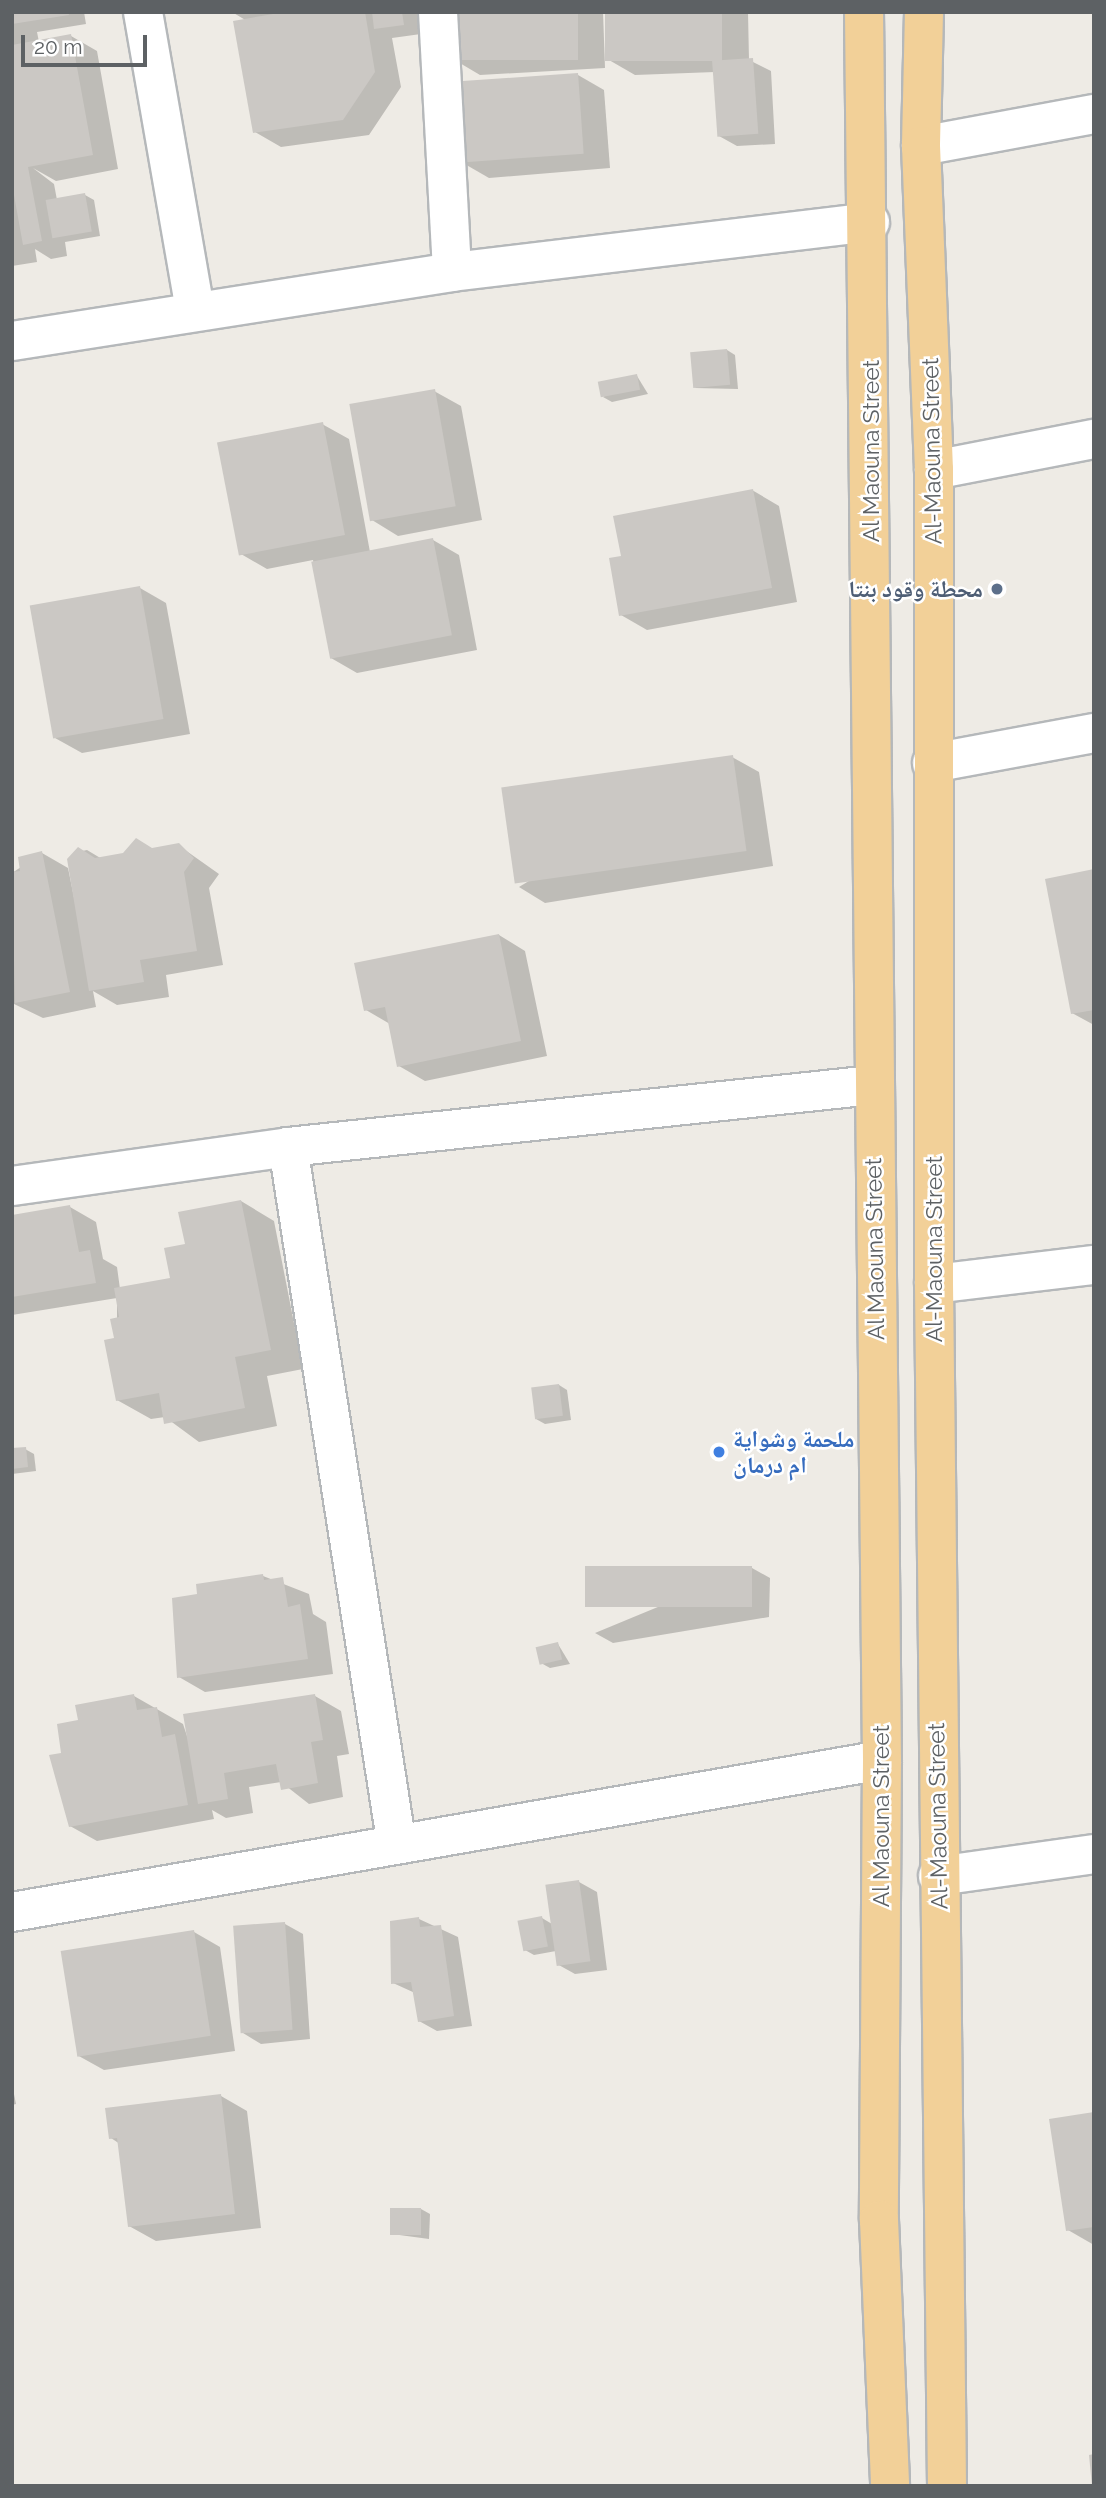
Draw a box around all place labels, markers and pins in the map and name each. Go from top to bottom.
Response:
place label: محطة وقود بنتا [849,575,983,603]
marker: محطة وقود بنتا [989,581,1005,597]
place label: ملحمة وشواية ام درمان [733,1425,854,1479]
marker: ملحمة وشواية ام درمان [711,1444,727,1460]

